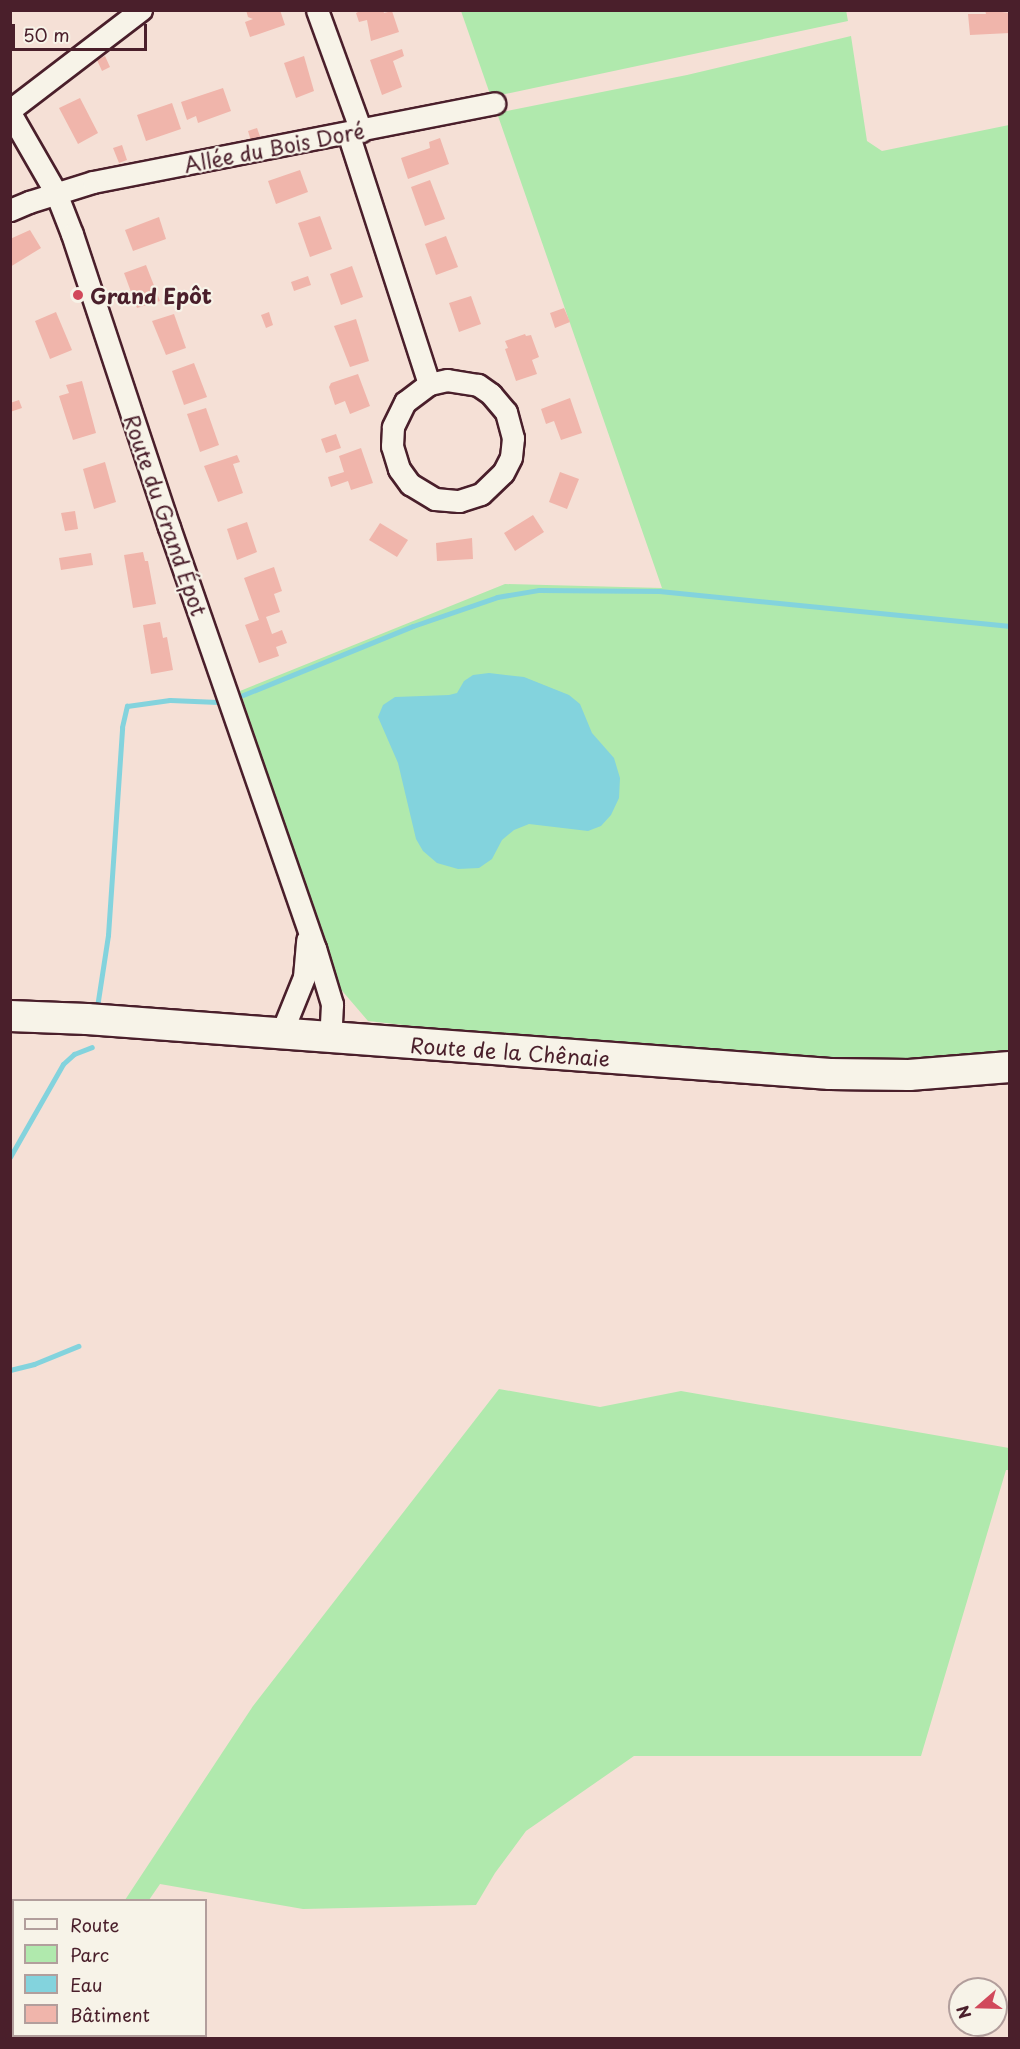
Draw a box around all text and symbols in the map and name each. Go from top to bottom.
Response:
scale bar [15,12,150,50]
text: 50 m [23,21,70,48]
street label: Allée du Bois Doré [180,117,368,177]
place label: Grand Epôt [90,282,213,308]
marker: Grand Epôt [71,288,85,302]
street label: Route du Grand Épot [119,410,213,620]
street label: Route de la Chênaie [408,1031,612,1071]
legend [12,1899,207,2037]
text: Route [70,1911,119,1938]
text: Parc [70,1941,109,1968]
text: Eau [70,1971,102,1998]
north arrow [948,1977,1008,2037]
text: Bâtiment [70,2001,150,2028]
text: N [950,2002,976,2023]

